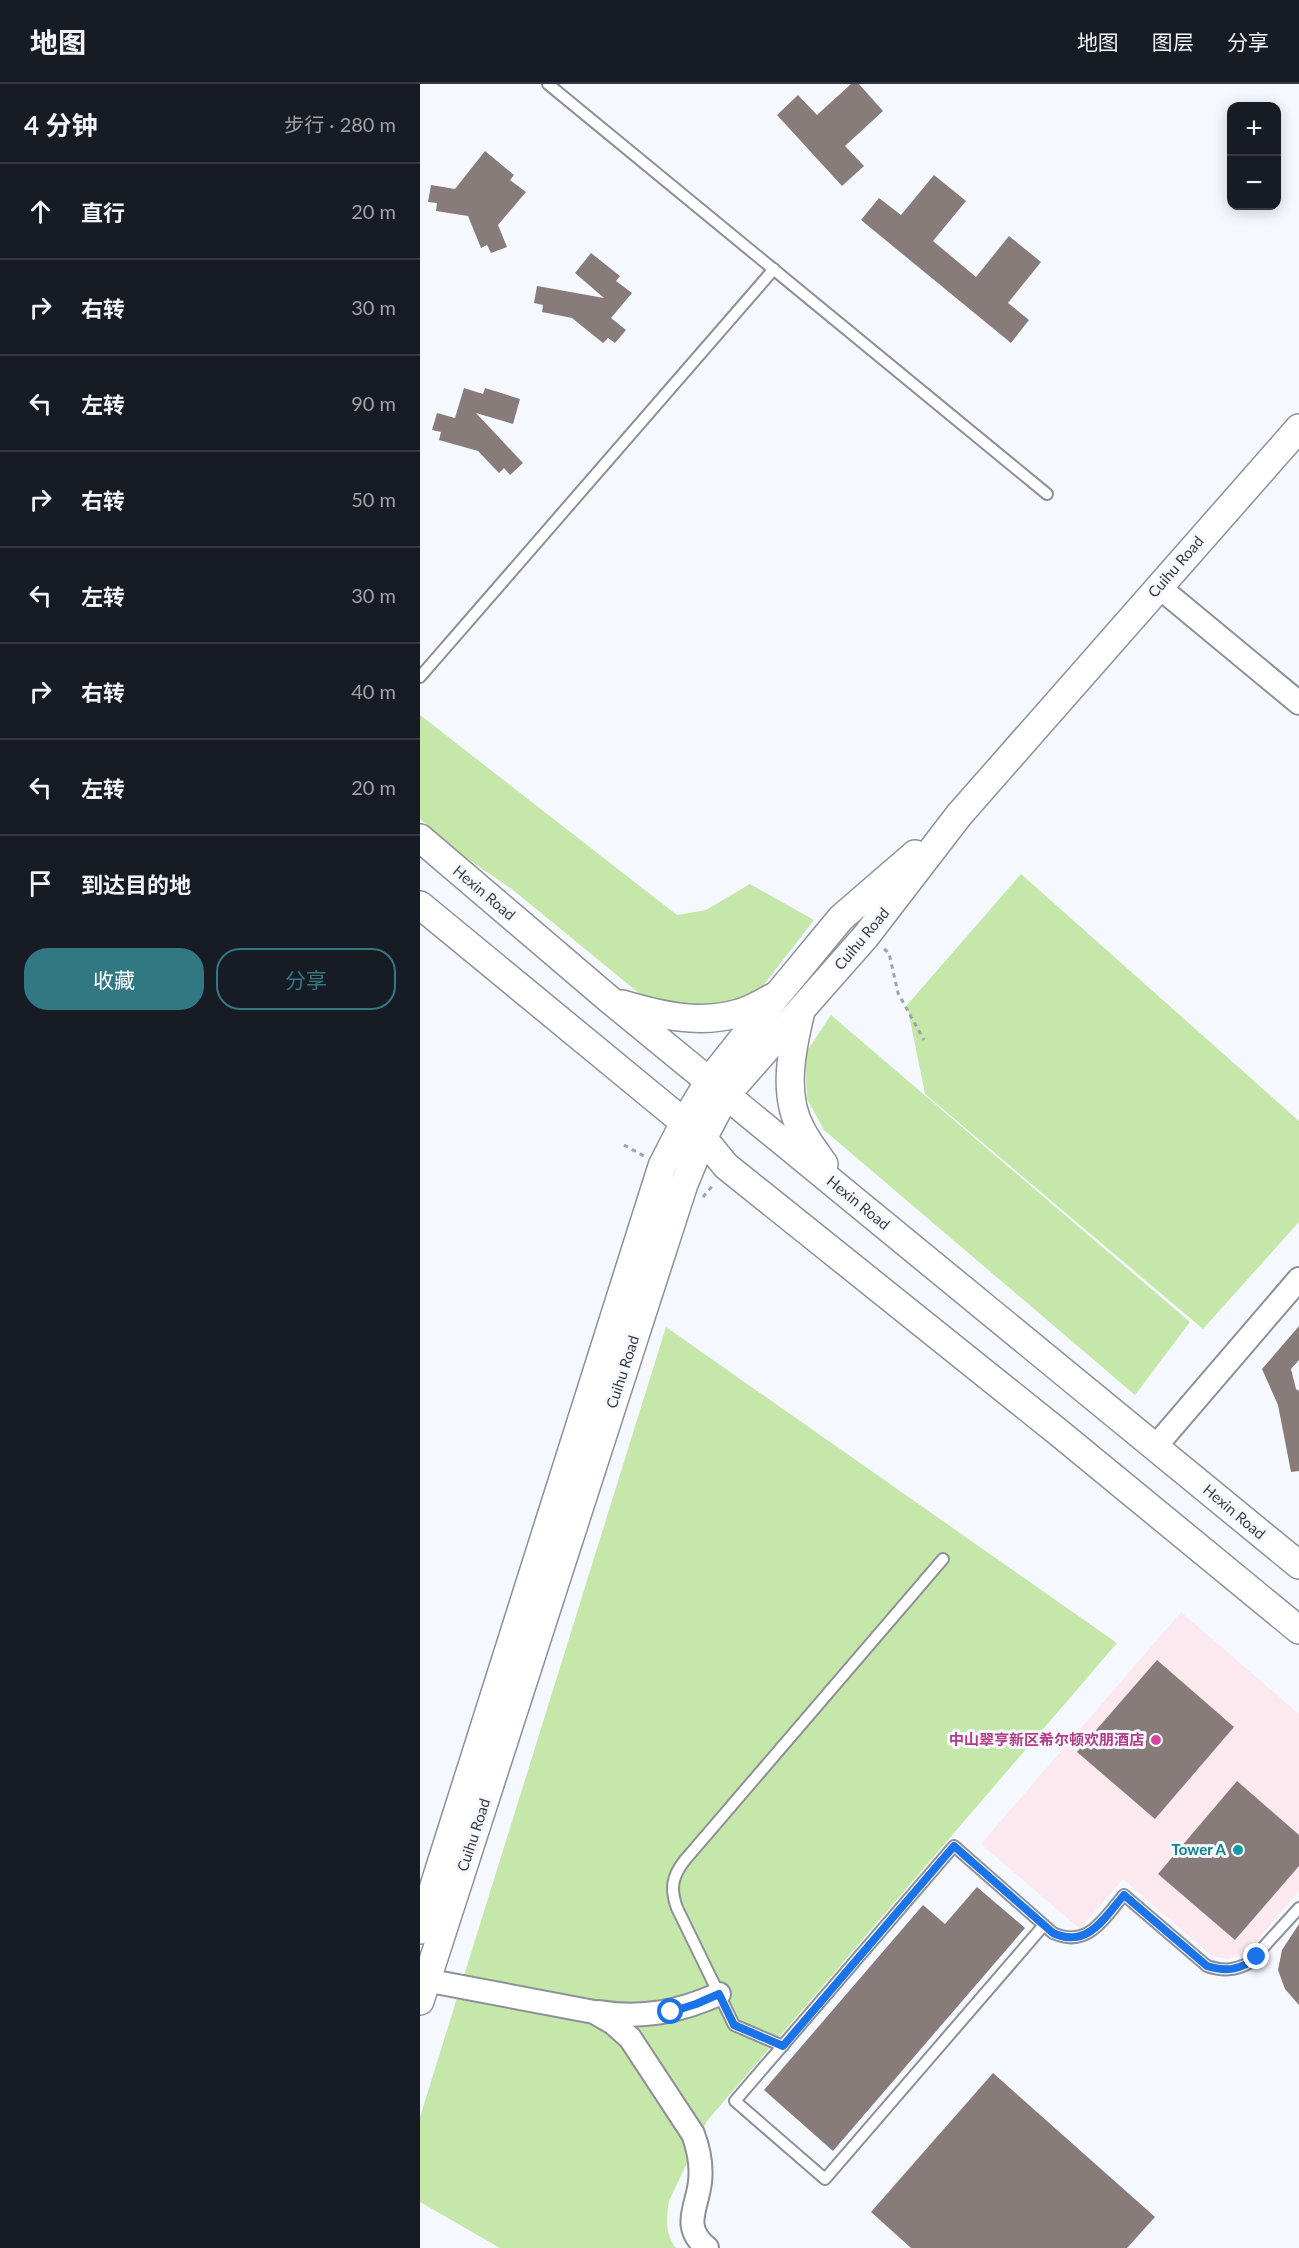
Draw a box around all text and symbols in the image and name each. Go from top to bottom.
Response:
text: 地图 [30,25,86,59]
text: 地图 [1077,29,1119,54]
text: 图层 [1152,29,1194,54]
text: 分享 [1227,29,1269,54]
map controls [1227,102,1281,210]
button: + [1227,102,1281,156]
text: 4 分钟 [24,109,97,141]
text: 步行 · 280 m [284,112,396,136]
button: − [1227,156,1281,210]
icon: ahead [24,195,57,228]
text: 直行 [81,199,125,226]
text: 20 m [351,199,396,223]
icon: right [24,291,57,324]
text: 右转 [81,295,125,322]
text: 30 m [351,295,396,319]
icon: left [24,387,57,420]
text: 左转 [81,391,125,418]
text: 90 m [351,391,396,415]
icon: right [24,483,57,516]
text: 右转 [81,487,125,514]
text: 50 m [351,487,396,511]
street label: Cuihu Road [1144,532,1207,601]
icon: left [24,579,57,612]
text: 左转 [81,583,125,610]
text: 30 m [351,583,396,607]
icon: right [24,675,57,708]
text: 右转 [81,679,125,706]
text: 40 m [351,679,396,703]
icon: left [24,771,57,804]
text: 左转 [81,775,125,802]
text: 20 m [351,775,396,799]
street label: Hexin Road [450,861,519,923]
icon: arrive [24,867,57,900]
text: 到达目的地 [81,871,191,898]
street label: Cuihu Road [830,904,892,973]
button: 收藏 [24,948,204,1010]
button: 分享 [216,948,396,1010]
street label: Hexin Road [824,1171,894,1233]
street label: Cuihu Road [602,1333,642,1410]
street label: Hexin Road [1200,1480,1269,1542]
place label: 中山翠亨新区希尔顿欢朋酒店 [949,1730,1144,1748]
marker: 中山翠亨新区希尔顿欢朋酒店 [1149,1733,1163,1747]
street label: Cuihu Road [453,1796,493,1873]
place label: Tower A [1172,1840,1227,1858]
marker: Tower A [1231,1843,1245,1857]
route end [1243,1943,1269,1969]
route start [657,1998,683,2024]

